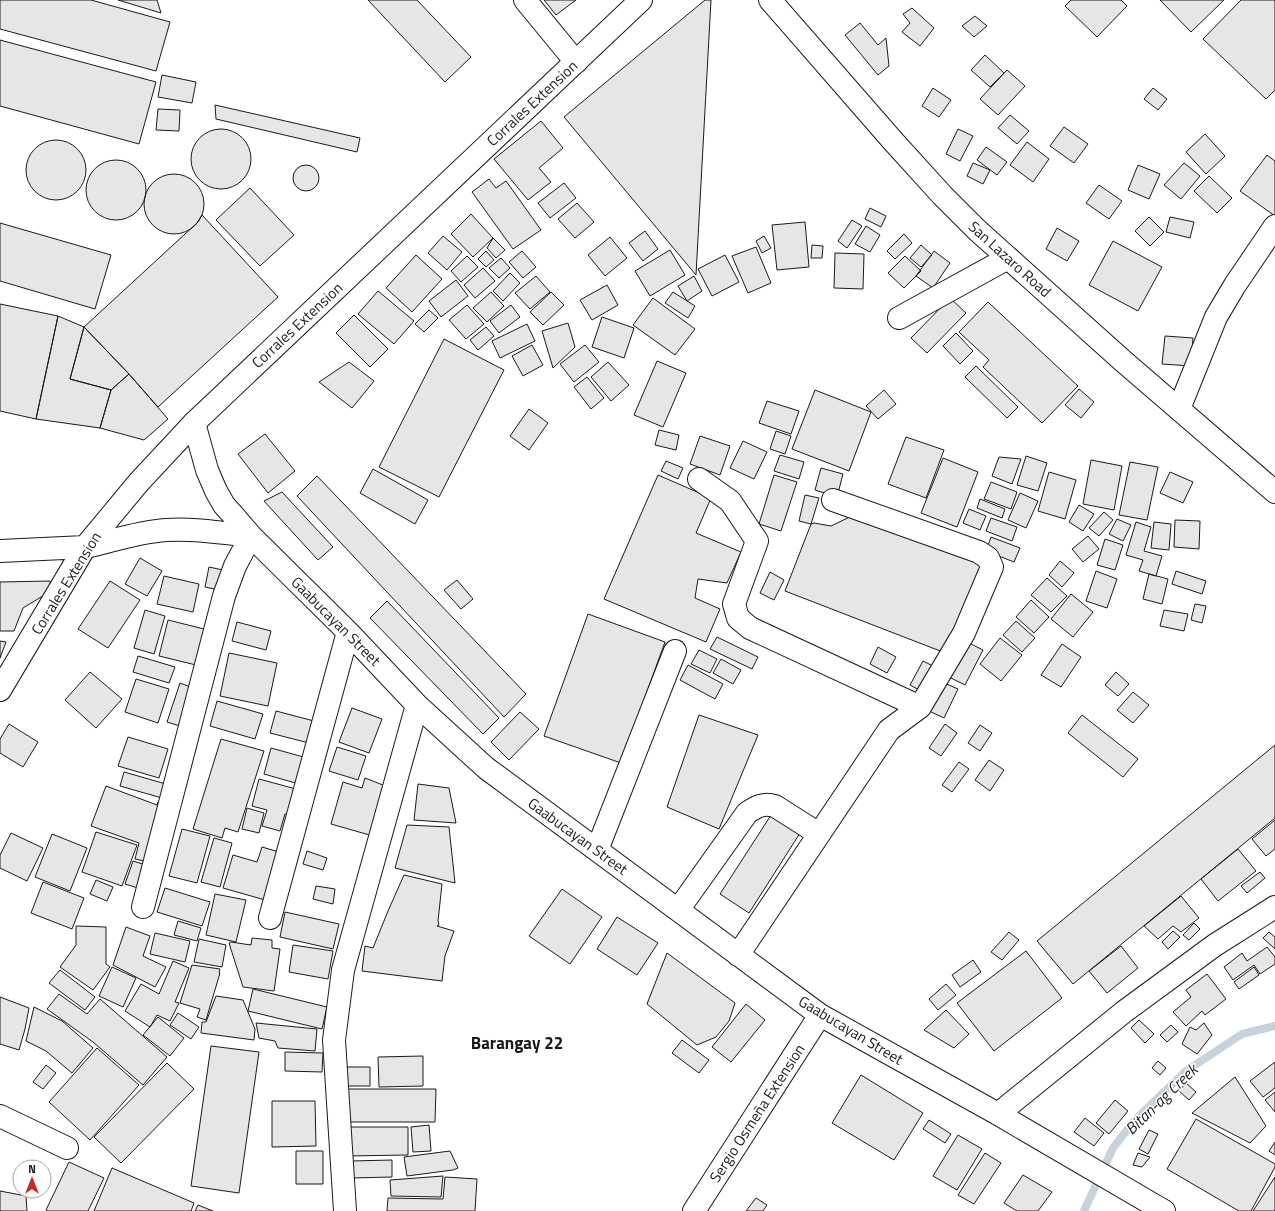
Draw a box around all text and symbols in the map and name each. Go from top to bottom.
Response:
street label: Corrales Extension [481,55,583,151]
street label: San Lazaro Road [963,215,1057,303]
street label: Corrales Extension [246,277,348,373]
street label: Corrales Extension [25,527,107,639]
street label: Gaabucayan Street [286,571,387,672]
street label: Gaabucayan Street [523,792,633,881]
street label: Gaabucayan Street [794,990,908,1071]
district label: Barangay 22 [471,1030,563,1056]
street label: Sergio Osmeña Extension [703,1039,811,1187]
water label: Bitan-ag Creek [1119,1057,1204,1140]
north arrow [12,1159,52,1199]
text: N [28,1161,36,1177]

